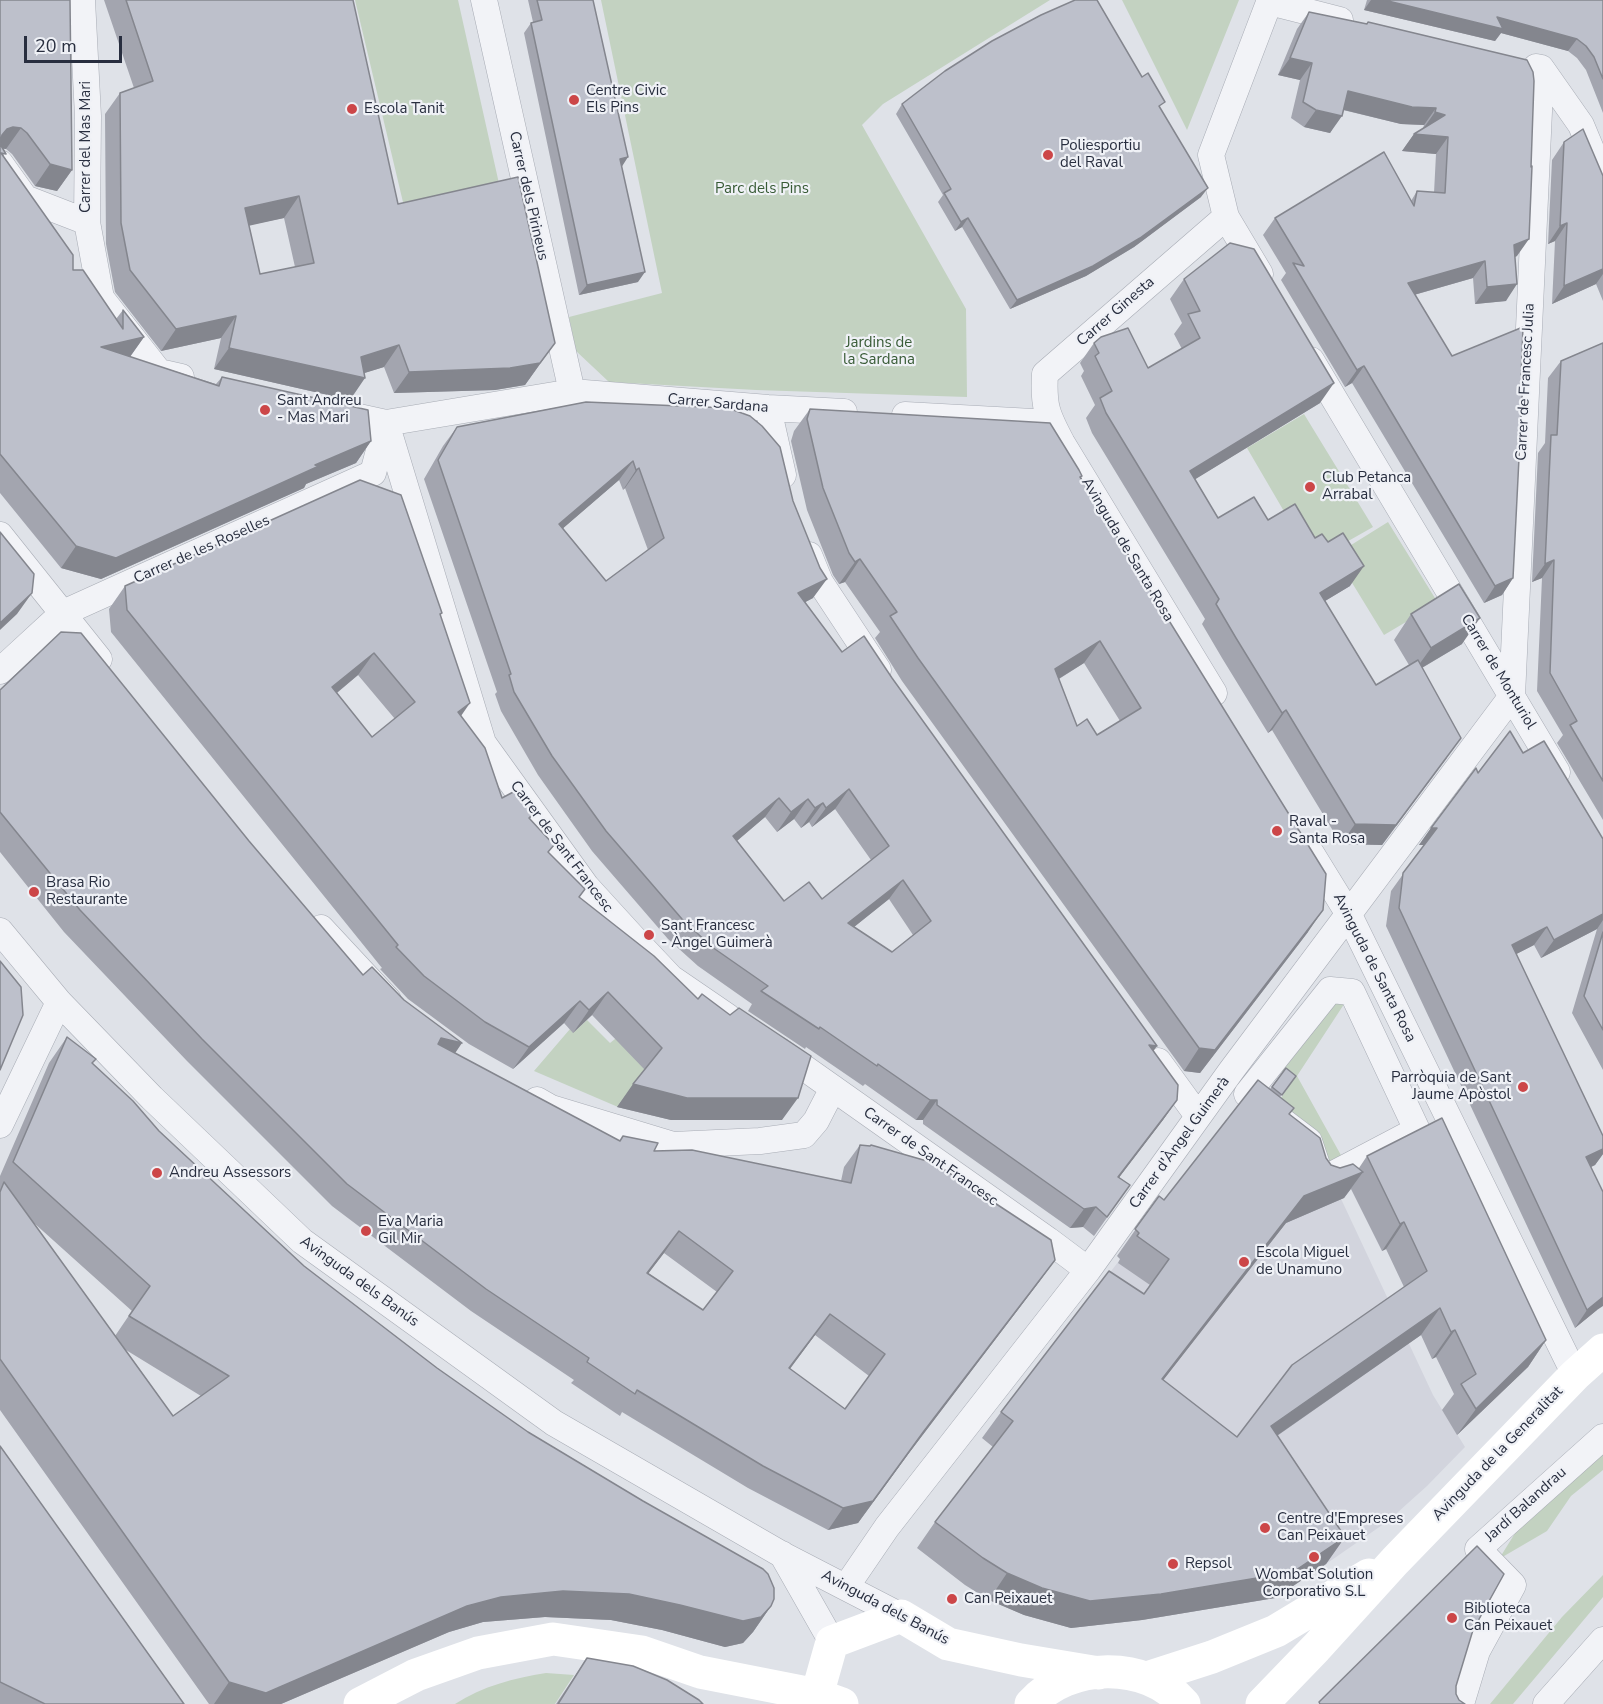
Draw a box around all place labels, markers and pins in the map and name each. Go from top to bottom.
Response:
place label: Centre Civic Els Pins [586,82,666,117]
marker: Centre Civic Els Pins [567,93,581,107]
place label: Escola Tanit [364,100,444,118]
marker: Escola Tanit [345,102,359,116]
place label: Poliesportiu del Raval [1060,137,1141,172]
marker: Poliesportiu del Raval [1041,148,1055,162]
place label: Sant Andreu - Mas Mari [277,392,362,427]
marker: Sant Andreu - Mas Mari [258,403,272,417]
place label: Club Petanca Arrabal [1322,469,1411,504]
marker: Club Petanca Arrabal [1303,480,1317,494]
place label: Raval - Santa Rosa [1289,813,1365,848]
marker: Raval - Santa Rosa [1270,824,1284,838]
place label: Brasa Rio Restaurante [46,874,128,909]
marker: Brasa Rio Restaurante [27,885,41,899]
place label: Sant Francesc - Àngel Guimerà [661,917,773,952]
marker: Sant Francesc - Àngel Guimerà [642,928,656,942]
place label: Parròquia de Sant Jaume Apòstol [1391,1069,1511,1104]
marker: Parròquia de Sant Jaume Apòstol [1516,1080,1530,1094]
place label: Andreu Assessors [169,1164,291,1182]
marker: Andreu Assessors [150,1166,164,1180]
place label: Eva Maria Gil Mir [378,1213,444,1248]
marker: Eva Maria Gil Mir [359,1224,373,1238]
place label: Escola Miguel de Unamuno [1256,1244,1349,1279]
marker: Escola Miguel de Unamuno [1237,1255,1251,1269]
place label: Centre d'Empreses Can Peixauet [1277,1510,1403,1545]
marker: Centre d'Empreses Can Peixauet [1258,1521,1272,1535]
marker: Wombat Solution Corporativo S.L [1307,1550,1321,1564]
place label: Repsol [1185,1555,1232,1573]
marker: Repsol [1166,1557,1180,1571]
place label: Wombat Solution Corporativo S.L [1255,1566,1373,1601]
place label: Can Peixauet [964,1590,1052,1608]
marker: Can Peixauet [945,1592,959,1606]
place label: Biblioteca Can Peixauet [1464,1600,1552,1635]
marker: Biblioteca Can Peixauet [1445,1611,1459,1625]

